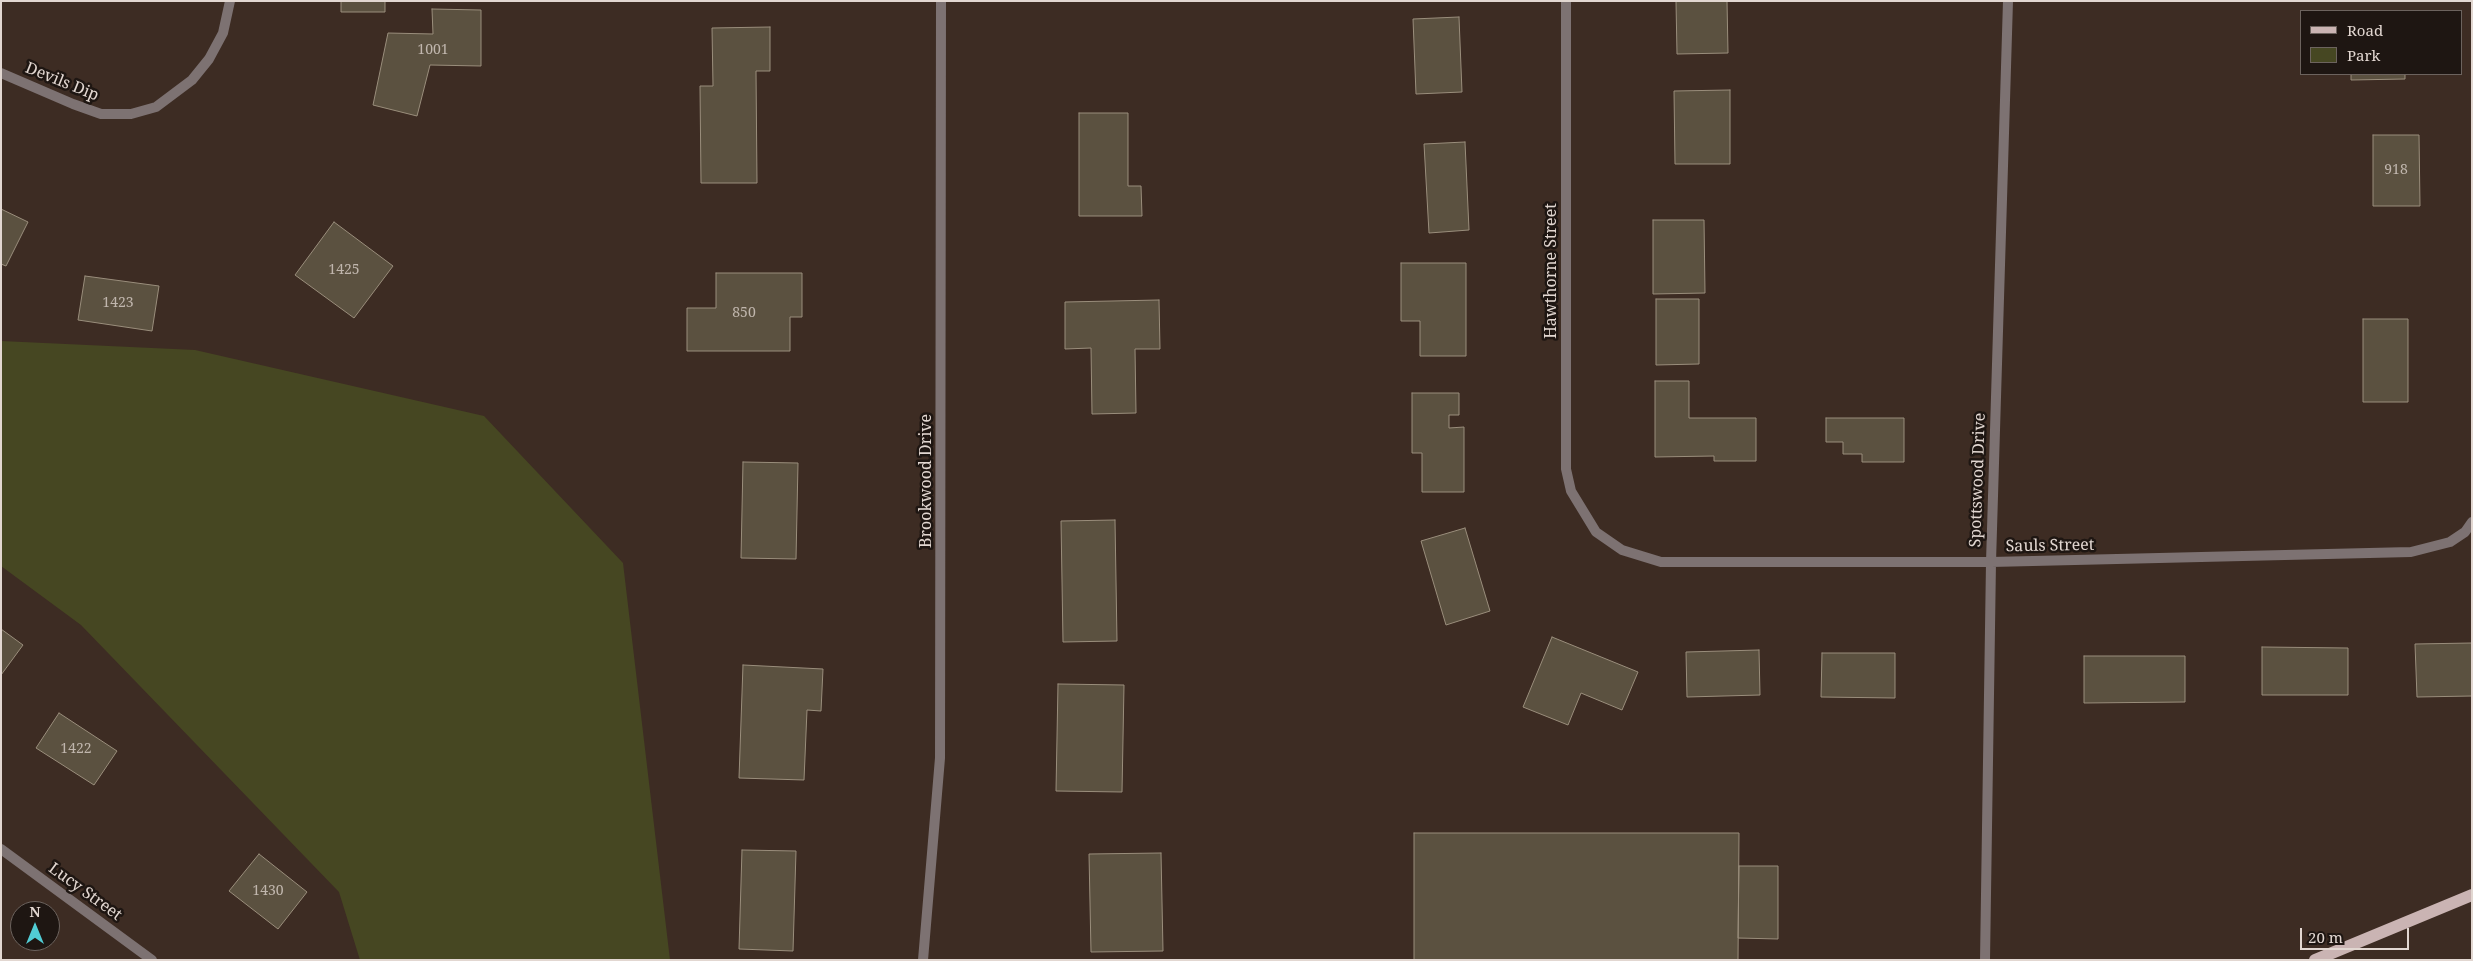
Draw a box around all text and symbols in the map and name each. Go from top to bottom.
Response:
legend [2300,10,2463,75]
text: Road [2347,20,2383,40]
house number: 1001 [417,42,449,58]
text: Park [2347,45,2380,65]
street label: Devils Dip [22,59,102,105]
house number: 918 [2384,162,2408,178]
street label: Hawthorne Street [1541,203,1561,339]
house number: 1425 [328,262,360,278]
house number: 1423 [102,295,134,311]
house number: 850 [732,305,756,321]
street label: Spottswood Drive [1966,412,1990,548]
street label: Brookwood Drive [916,414,936,548]
street label: Sauls Street [2005,536,2095,556]
house number: 1422 [60,741,92,757]
street label: Lucy Street [45,859,125,925]
house number: 1430 [252,883,284,899]
north arrow [10,901,60,951]
text: N [29,902,41,921]
scale bar [2303,918,2412,950]
text: 20 m [2308,927,2343,947]

